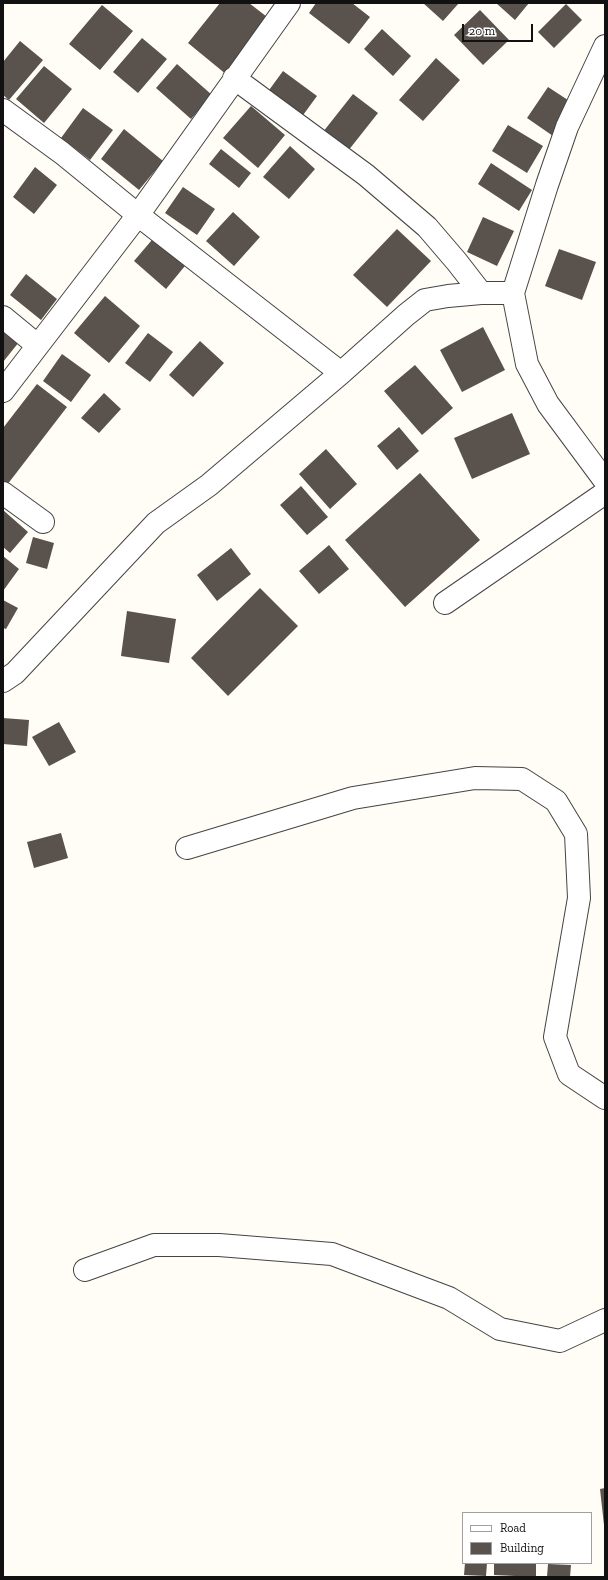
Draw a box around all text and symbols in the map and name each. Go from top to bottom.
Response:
scale bar [464,16,535,42]
text: 20 m [469,24,495,38]
legend [462,1512,592,1564]
text: Road [500,1521,526,1535]
text: Building [500,1541,544,1555]

